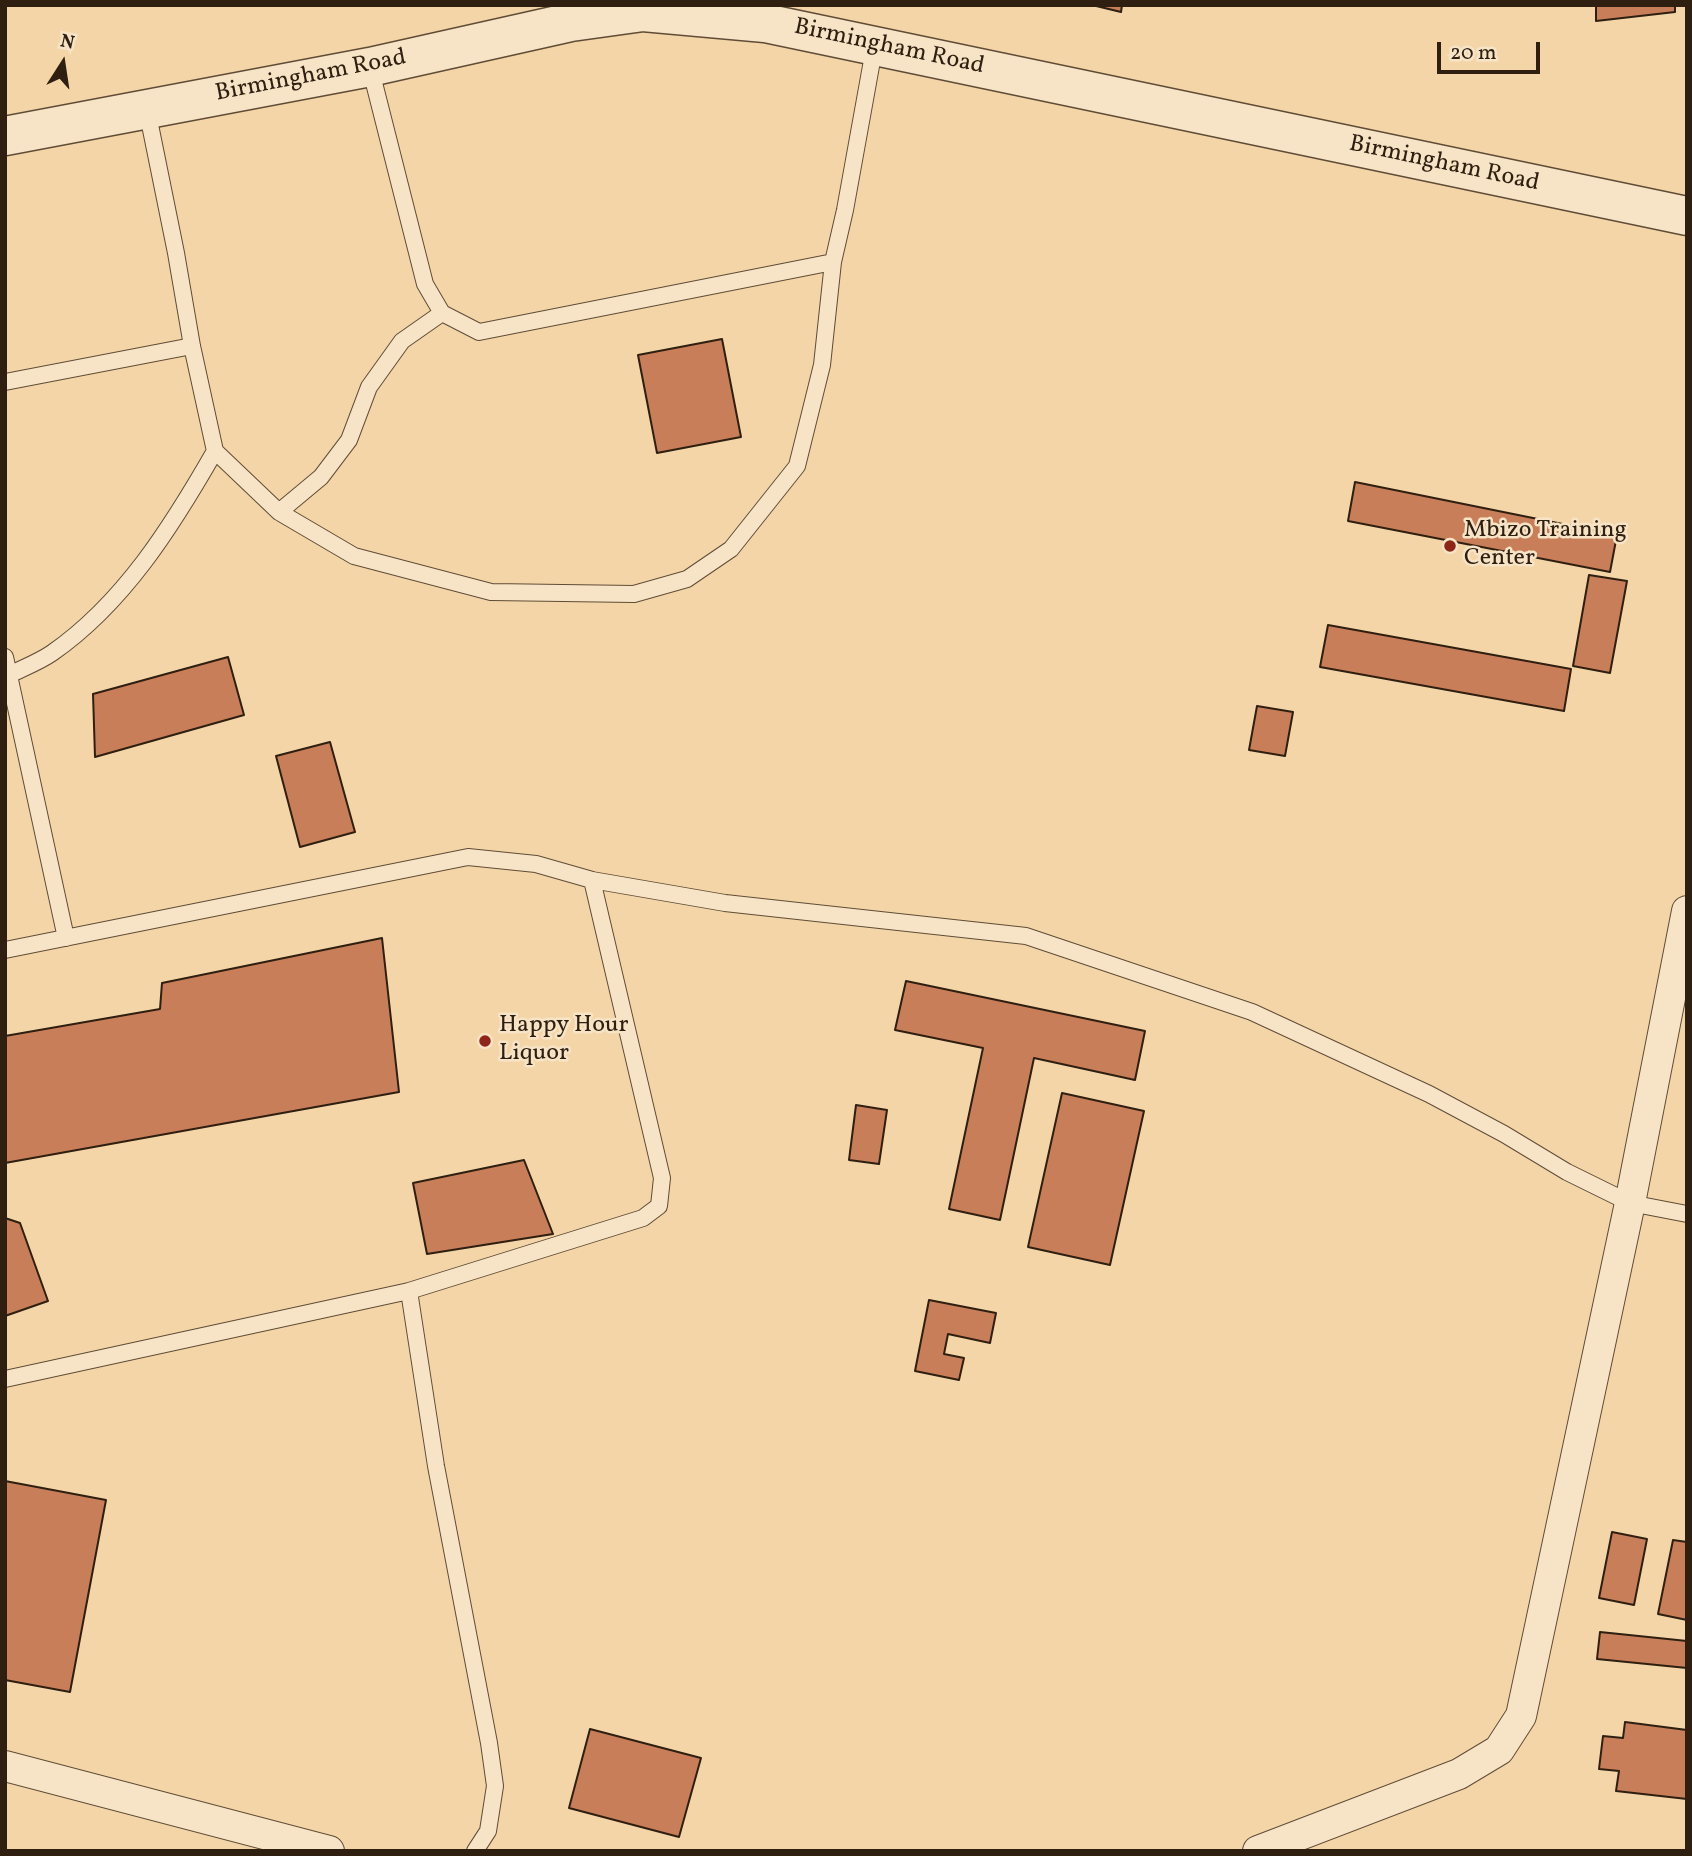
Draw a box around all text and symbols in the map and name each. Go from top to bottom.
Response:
street label: Birmingham Road [791,14,987,82]
north arrow [28,28,98,98]
text: N [58,28,77,57]
scale bar [1440,28,1543,72]
text: 20 m [1450,39,1496,68]
street label: Birmingham Road [213,44,409,110]
street label: Birmingham Road [1346,131,1542,199]
place label: Mbizo Training Center [1464,518,1627,574]
marker: Mbizo Training Center [1442,538,1458,554]
place label: Happy Hour Liquor [499,1013,629,1069]
marker: Happy Hour Liquor [477,1033,493,1049]

